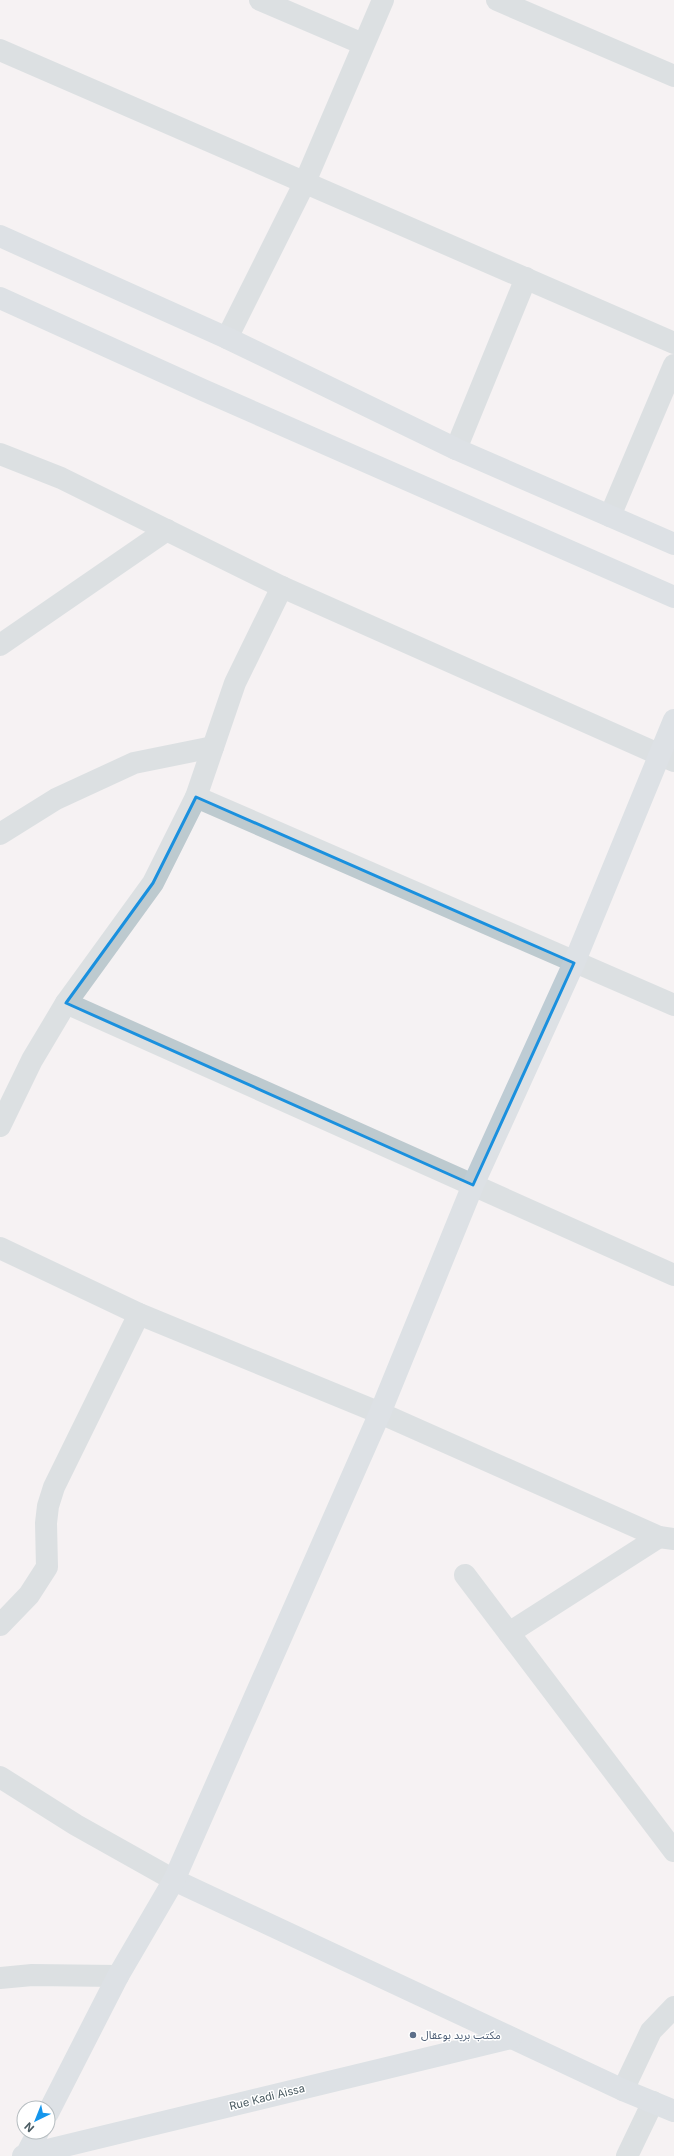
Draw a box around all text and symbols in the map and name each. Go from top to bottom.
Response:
place label: مكتب بريد بوعقال [421,2028,501,2042]
marker: مكتب بريد بوعقال [408,2030,418,2040]
street label: Rue Kadi Aissa [228,2081,306,2113]
north arrow [16,2100,56,2140]
text: N [21,2119,37,2135]

